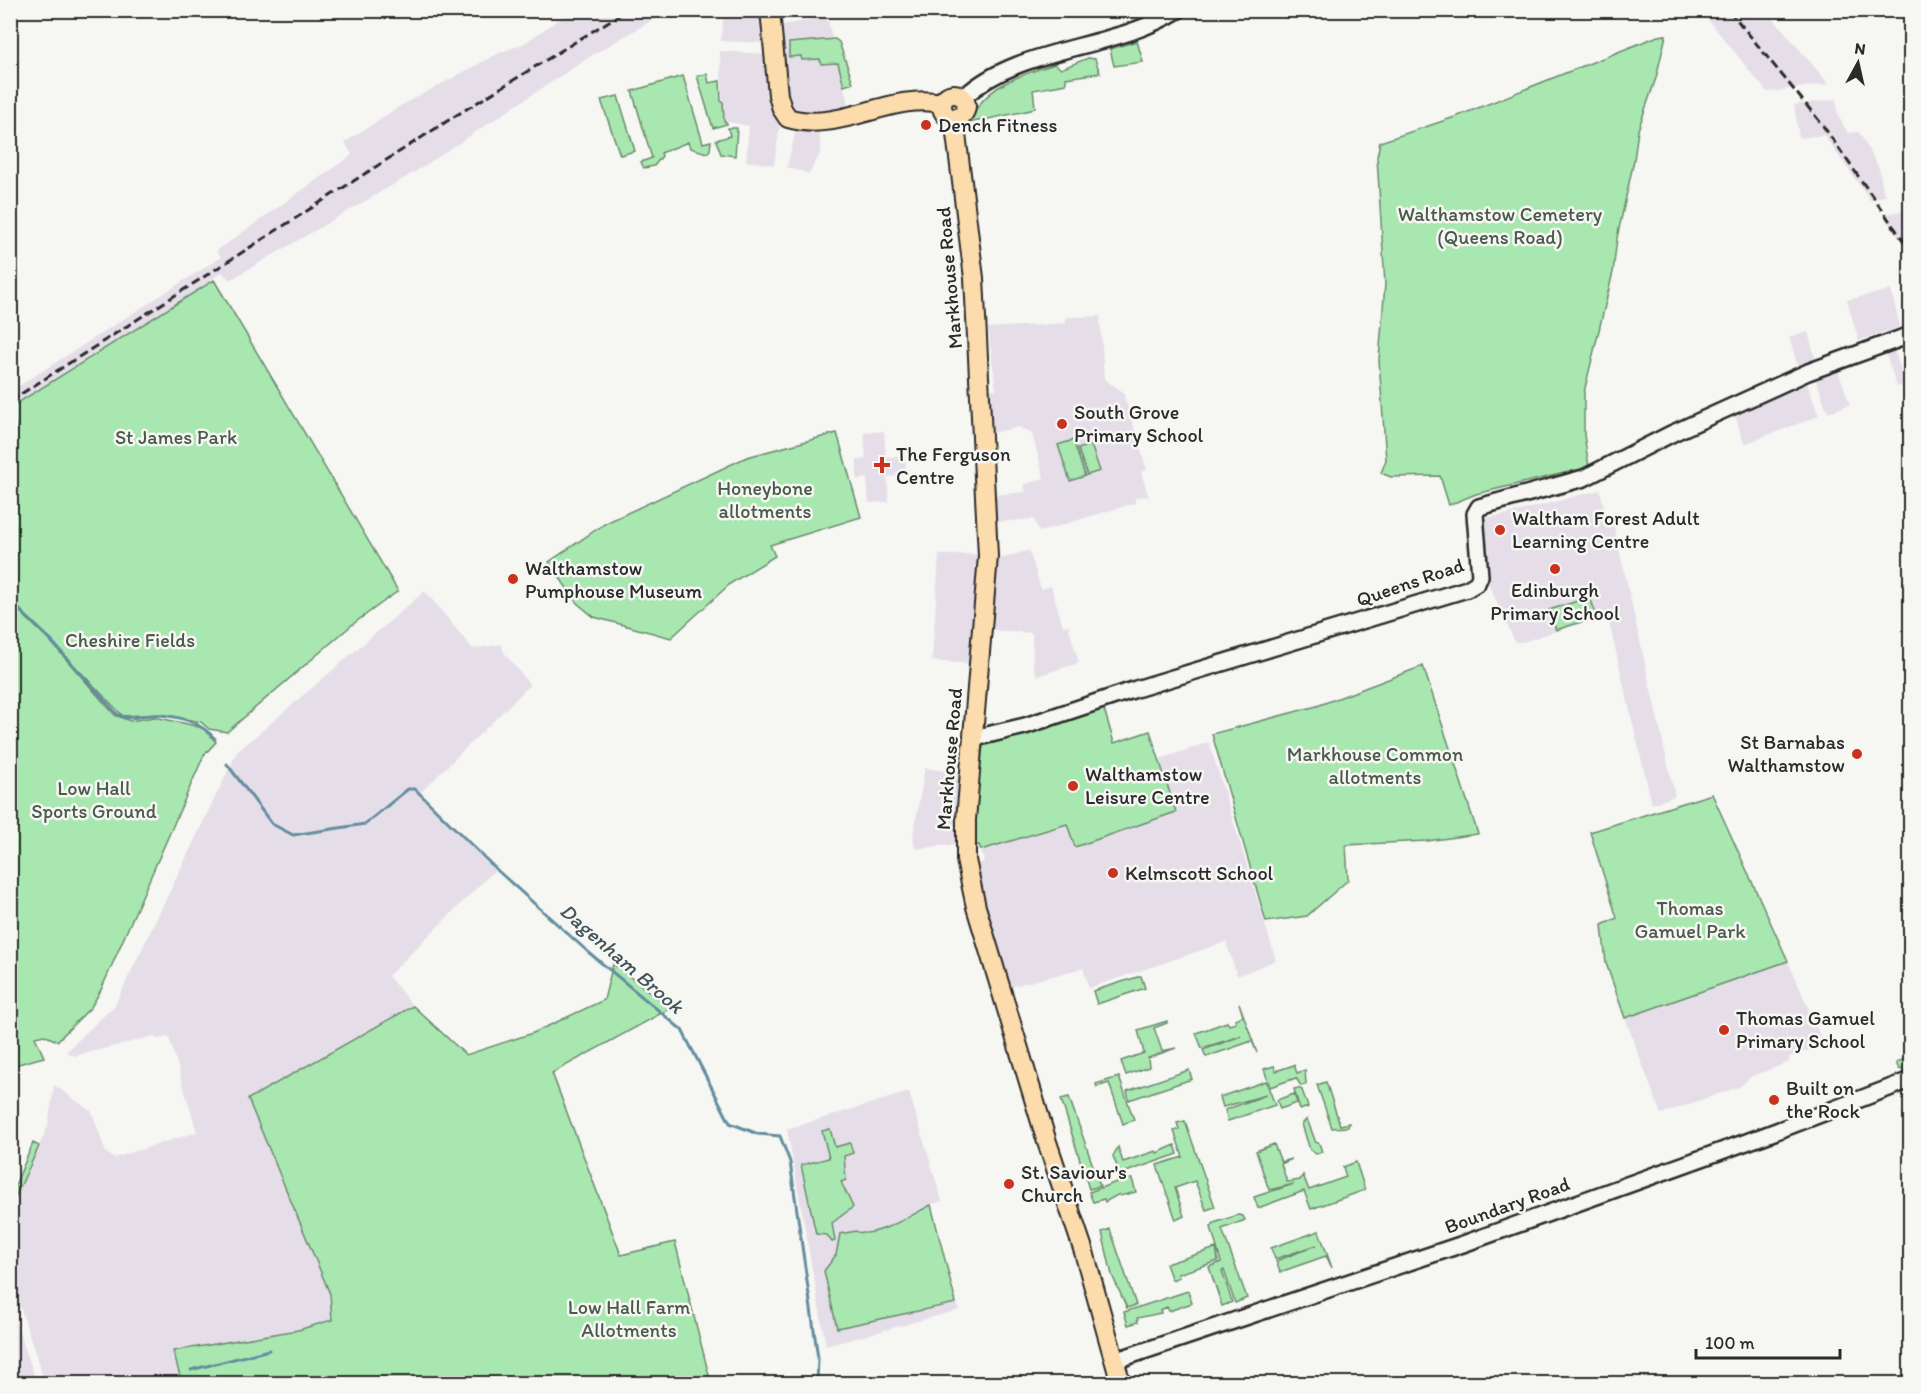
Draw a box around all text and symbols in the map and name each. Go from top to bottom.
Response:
north arrow [1828,33,1888,93]
text: N [1853,38,1867,59]
place label: Dench Fitness [938,113,1058,137]
marker: Dench Fitness [919,118,933,132]
park label: Walthamstow Cemetery (Queens Road) [1398,202,1603,249]
street label: Markhouse Road [931,206,967,350]
place label: South Grove Primary School [1074,400,1204,447]
marker: South Grove Primary School [1055,417,1069,431]
park label: St James Park [115,425,237,449]
place label: The Ferguson Centre [896,442,1011,489]
marker: The Ferguson Centre [873,456,891,474]
park label: Honeybone allotments [717,476,813,523]
place label: Waltham Forest Adult Learning Centre [1512,506,1700,553]
marker: Waltham Forest Adult Learning Centre [1493,523,1507,537]
street label: Queens Road [1353,552,1467,612]
place label: Walthamstow Pumphouse Museum [525,556,702,603]
marker: Edinburgh Primary School [1548,562,1562,576]
marker: Walthamstow Pumphouse Museum [506,572,520,586]
place label: Edinburgh Primary School [1490,578,1620,625]
park label: Cheshire Fields [65,628,195,652]
street label: Markhouse Road [931,687,967,831]
place label: St Barnabas Walthamstow [1728,730,1845,777]
park label: Markhouse Common allotments [1287,742,1463,789]
marker: St Barnabas Walthamstow [1850,747,1864,761]
place label: Walthamstow Leisure Centre [1085,762,1210,809]
park label: Low Hall Sports Ground [31,776,157,823]
marker: Walthamstow Leisure Centre [1066,779,1080,793]
place label: Kelmscott School [1125,861,1274,885]
marker: Kelmscott School [1106,866,1120,880]
park label: Thomas Gamuel Park [1634,896,1746,943]
water label: Dagenham Brook [555,898,690,1019]
place label: Thomas Gamuel Primary School [1736,1006,1875,1053]
marker: Thomas Gamuel Primary School [1717,1023,1731,1037]
place label: Built on the Rock [1786,1076,1860,1123]
marker: Built on the Rock [1767,1093,1781,1107]
place label: St. Saviour's Church [1021,1160,1127,1207]
street label: Boundary Road [1441,1171,1573,1239]
marker: St. Saviour's Church [1002,1177,1016,1191]
park label: Low Hall Farm Allotments [568,1295,690,1342]
scale bar [1696,1322,1840,1360]
text: 100 m [1705,1332,1755,1354]

